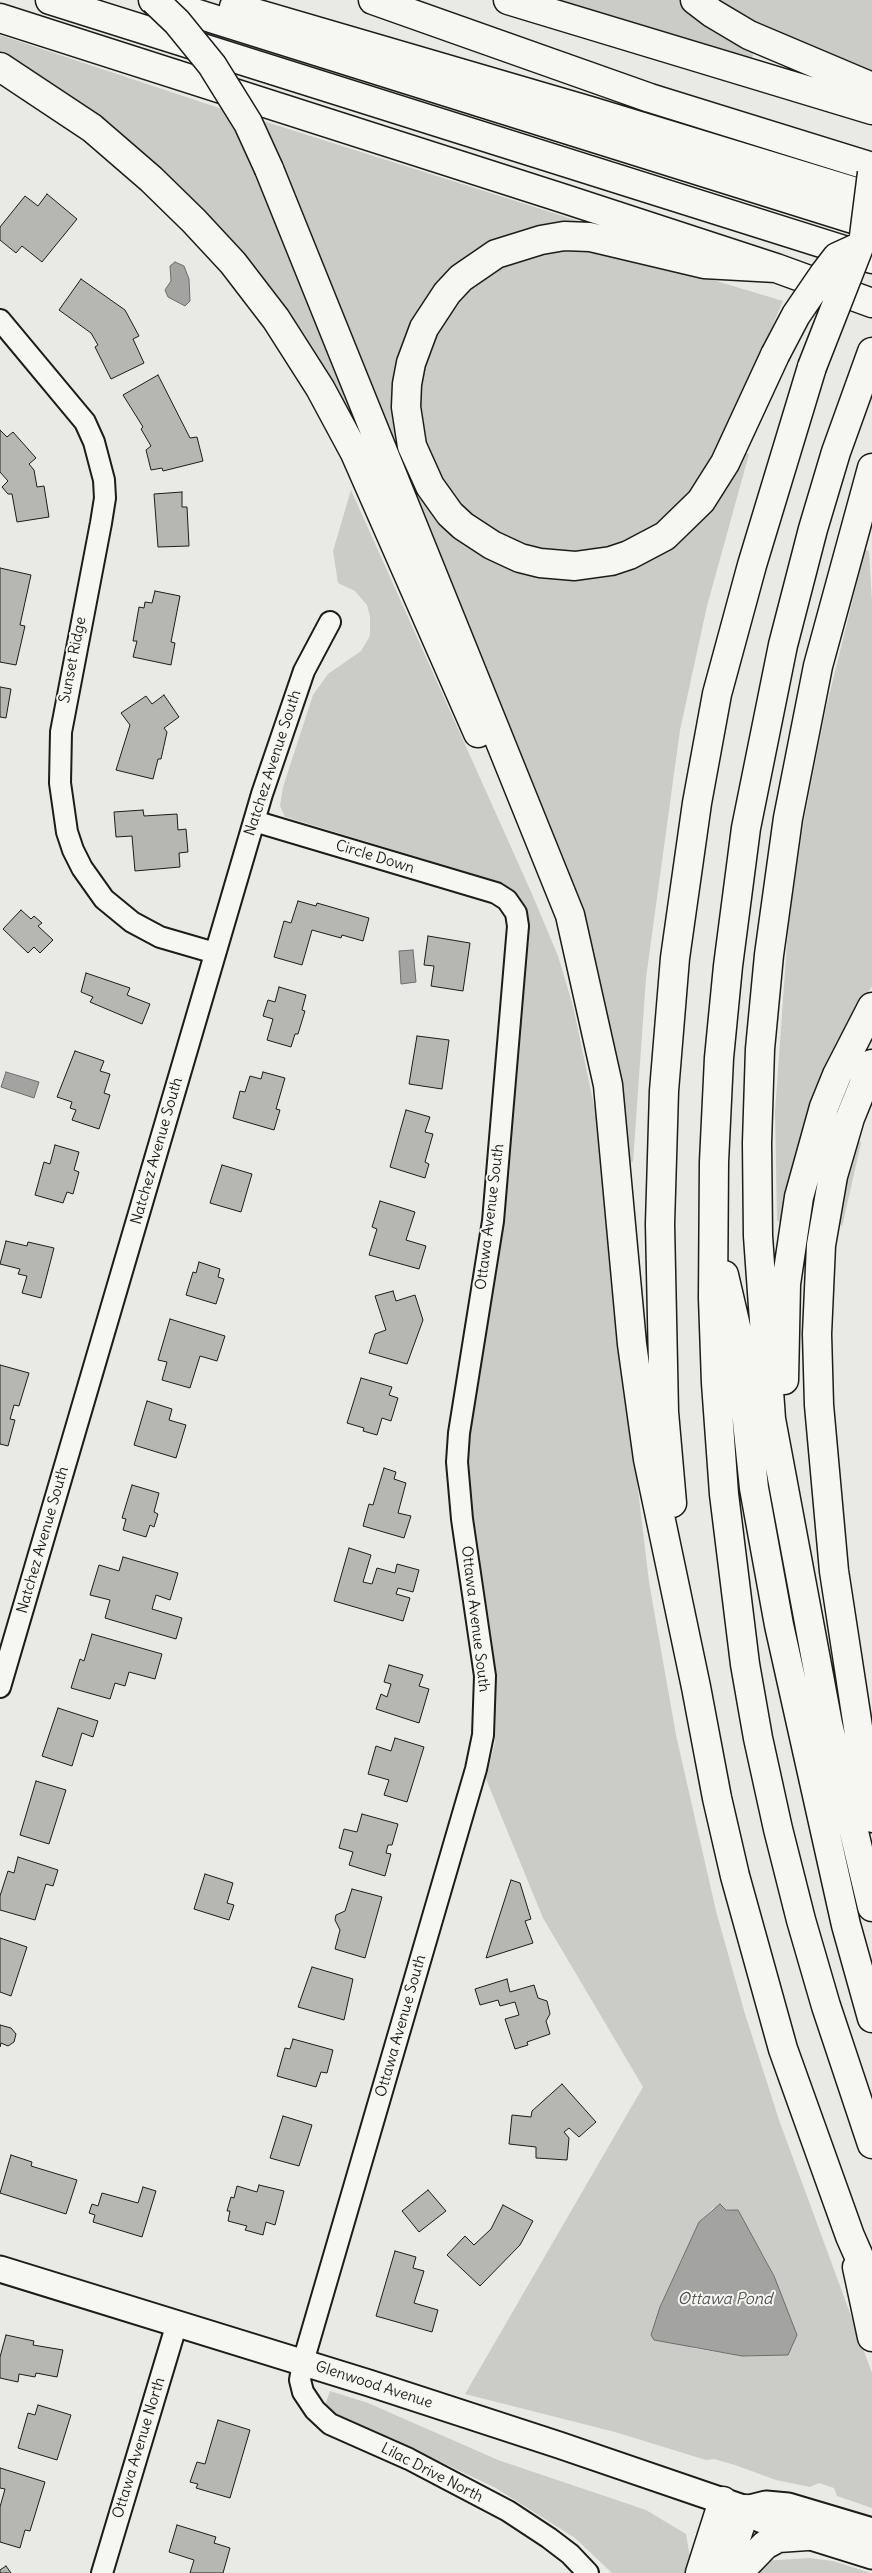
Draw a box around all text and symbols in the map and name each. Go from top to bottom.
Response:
street label: Sunset Ridge [56,615,90,705]
street label: Natchez Avenue South [241,688,305,838]
street label: Circle Down [333,836,417,878]
street label: Natchez Avenue South [127,1075,187,1227]
street label: Ottawa Avenue South [472,1143,508,1291]
street label: Natchez Avenue South [13,1464,73,1616]
street label: Ottawa Avenue South [457,1545,493,1693]
street label: Ottawa Avenue South [372,1953,430,2099]
water label: Ottawa Pond [678,2289,772,2309]
street label: Glenwood Avenue [313,2358,435,2412]
street label: Ottawa Avenue North [109,2375,169,2521]
street label: Lilac Drive North [378,2440,486,2506]

